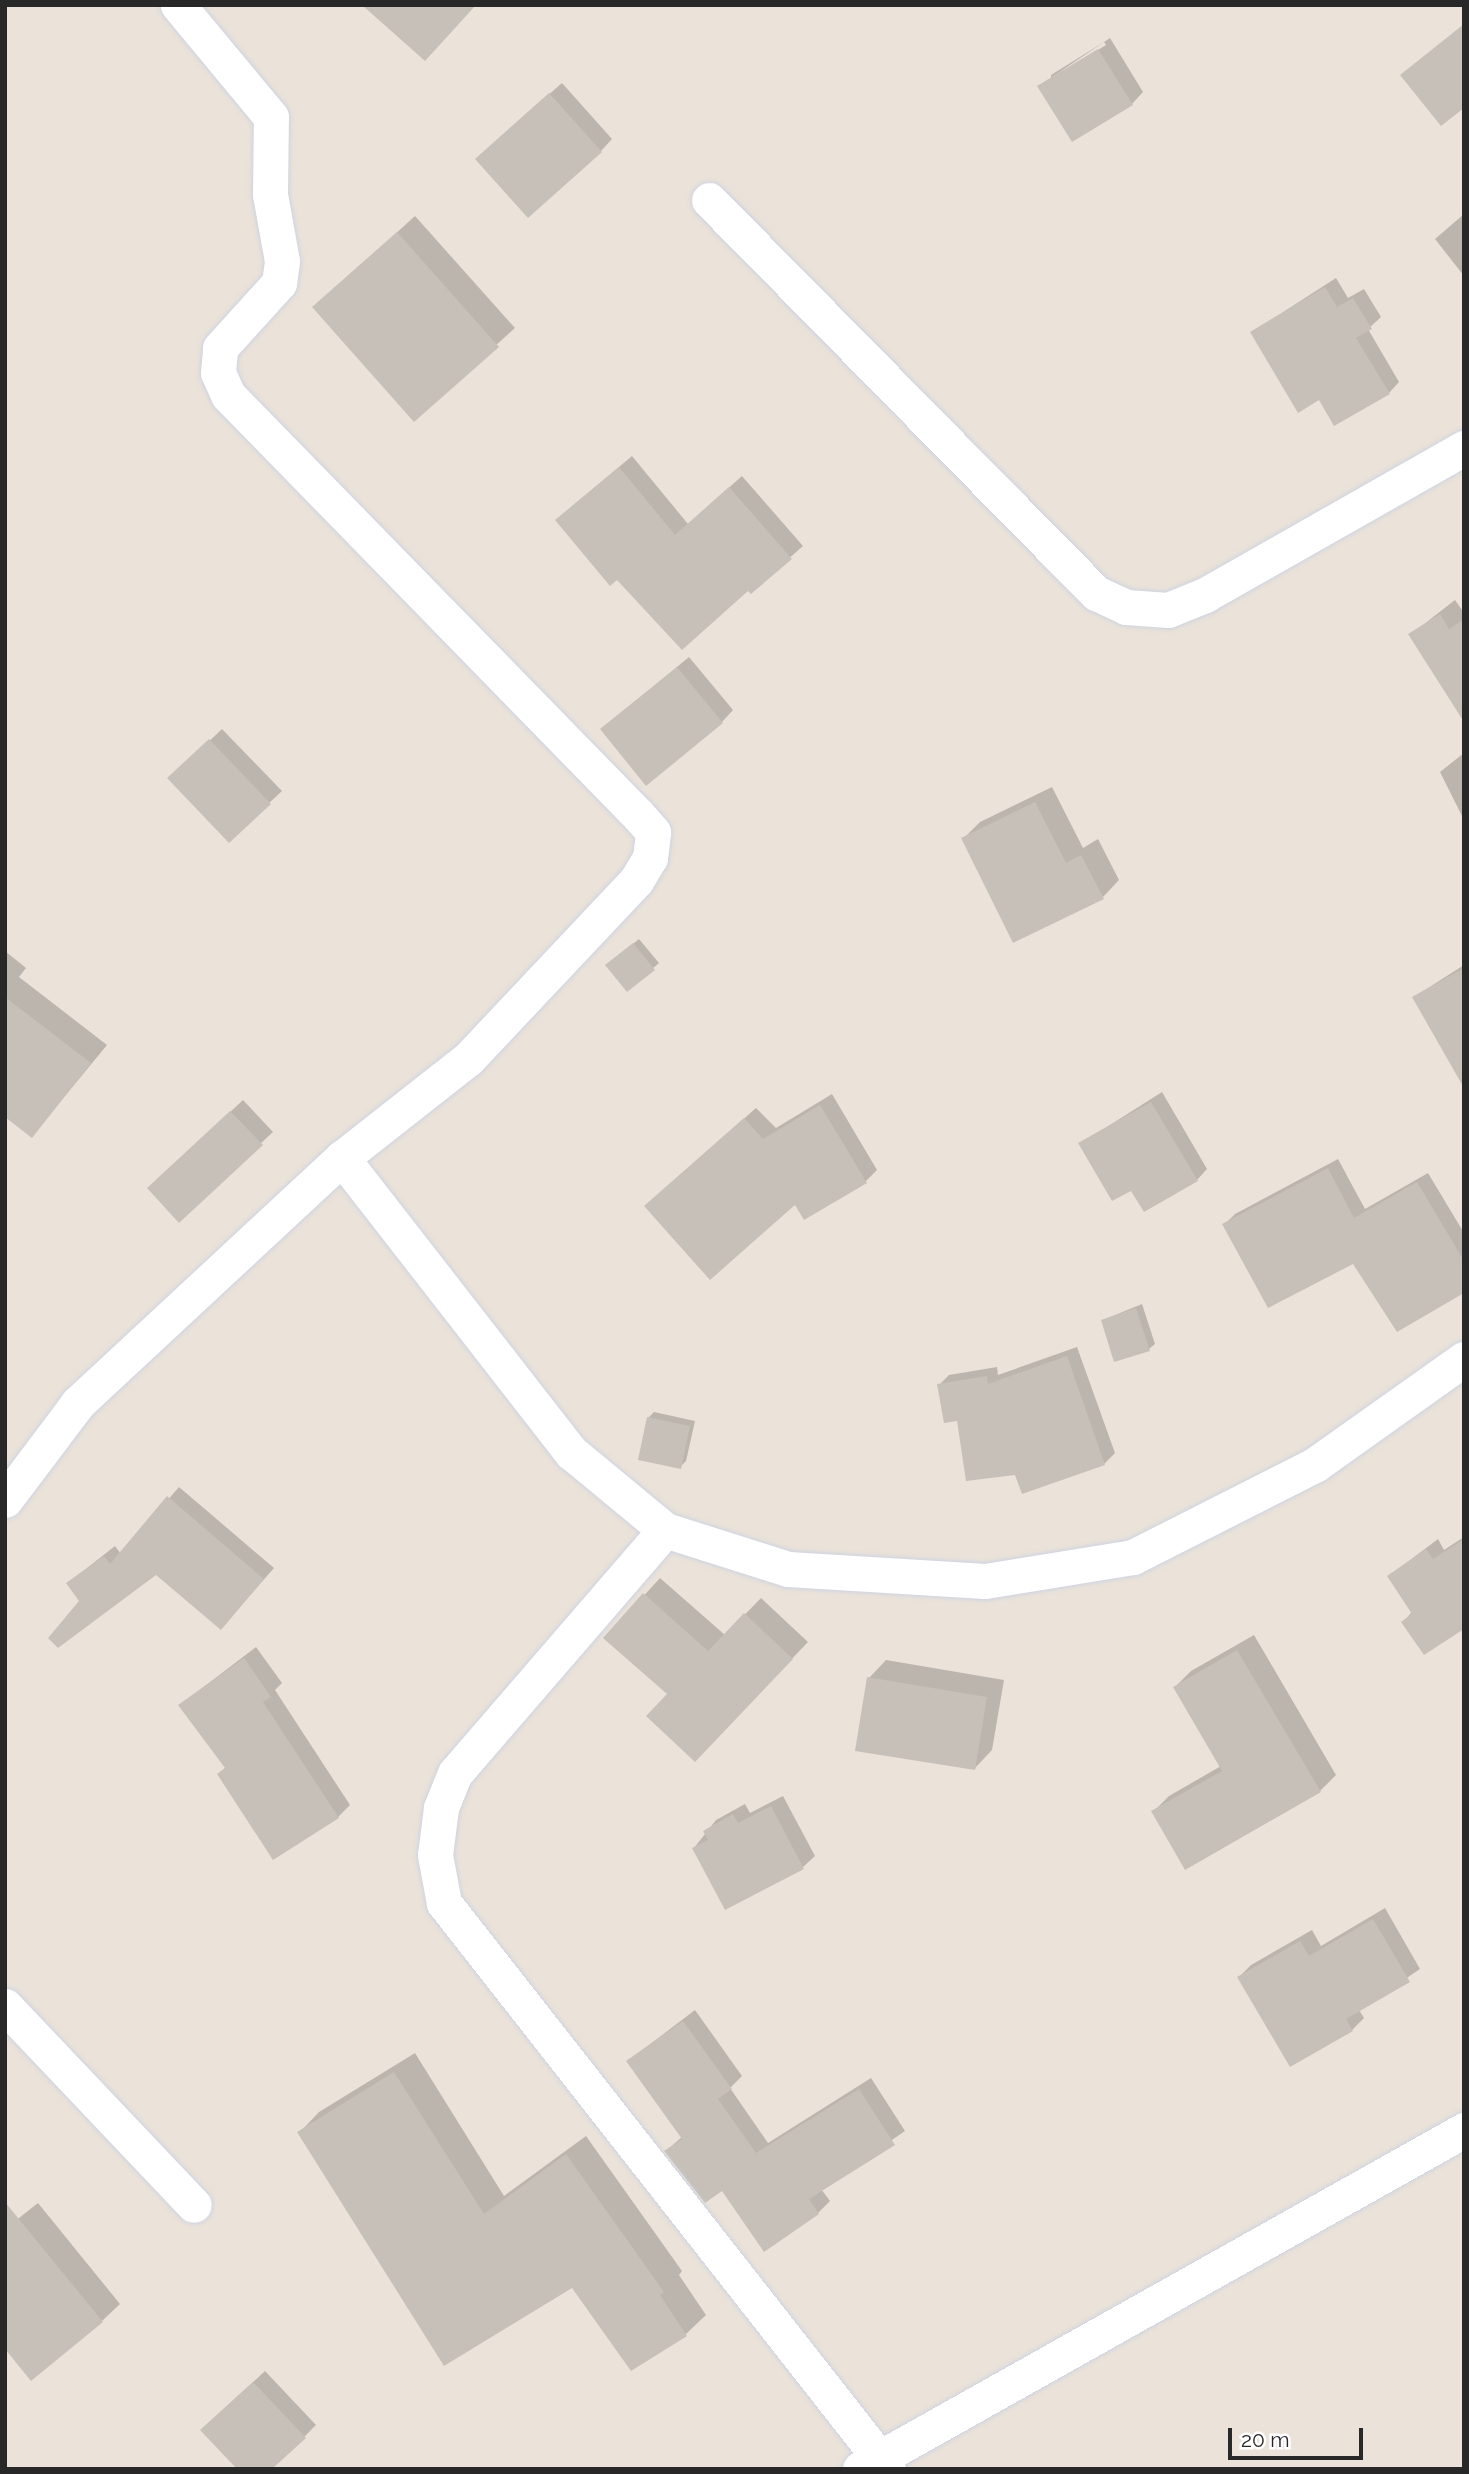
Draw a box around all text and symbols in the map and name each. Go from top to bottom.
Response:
scale bar [1231,2414,1366,2458]
text: 20 m [1241,2427,1289,2452]

